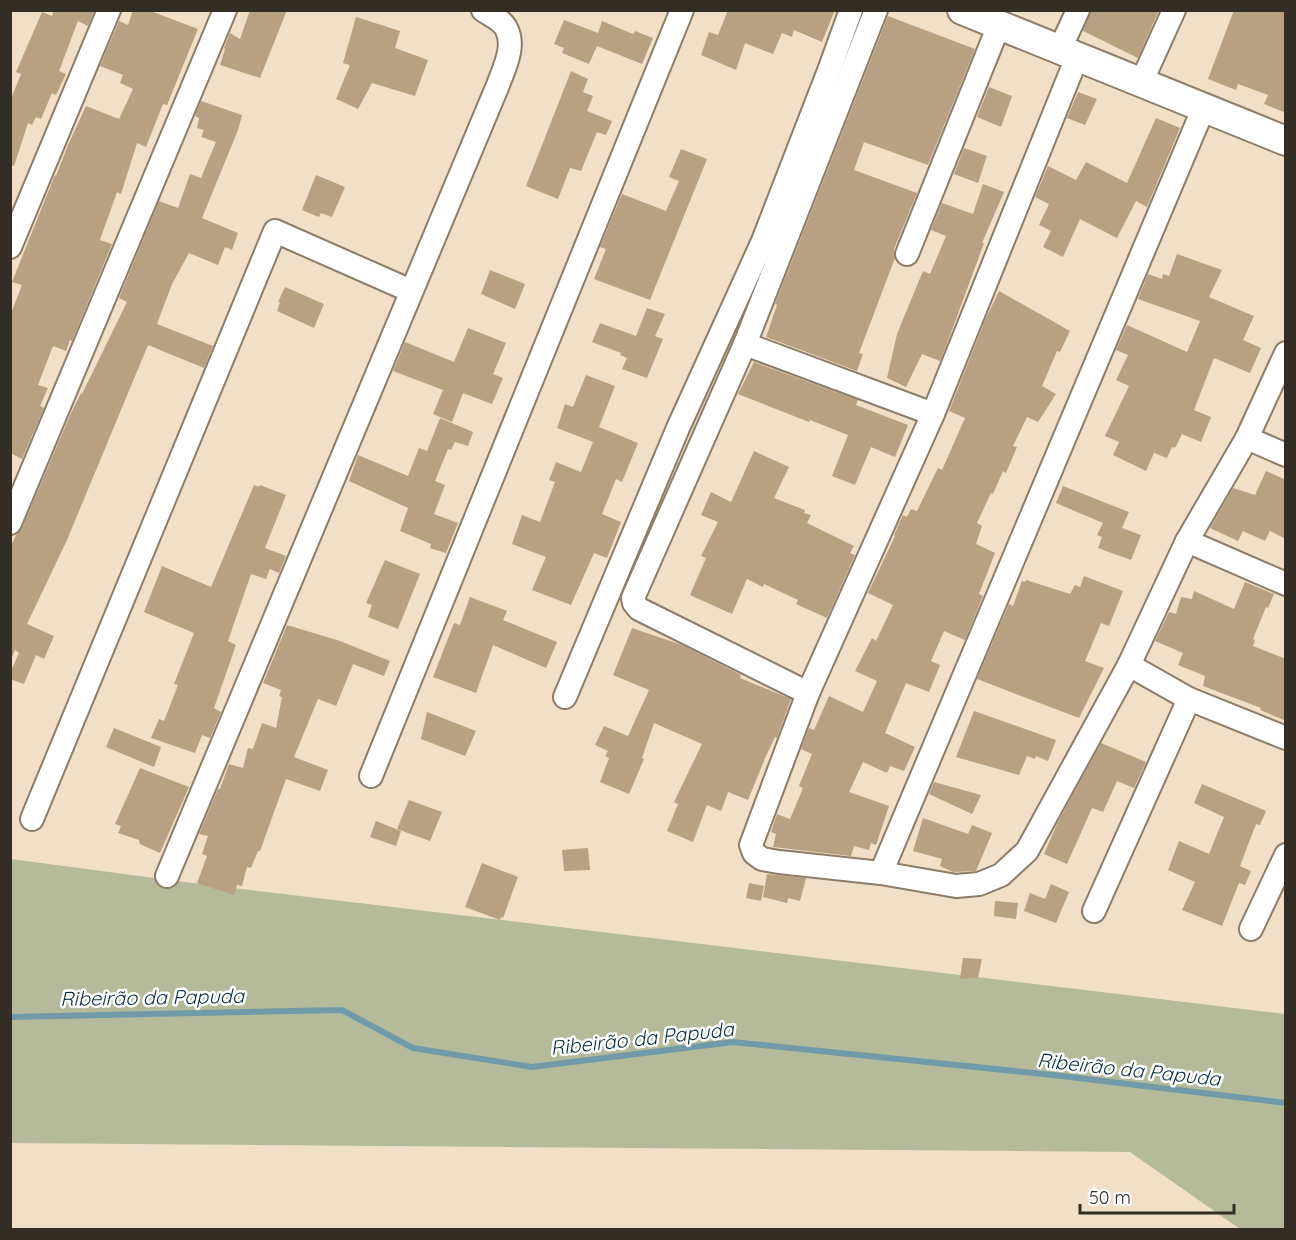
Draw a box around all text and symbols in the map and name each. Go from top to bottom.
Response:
water label: Ribeirão da Papuda [60,983,246,1011]
water label: Ribeirão da Papuda [549,1016,737,1060]
water label: Ribeirão da Papuda [1036,1047,1224,1091]
scale bar [1080,1177,1234,1215]
text: 50 m [1089,1186,1131,1209]

